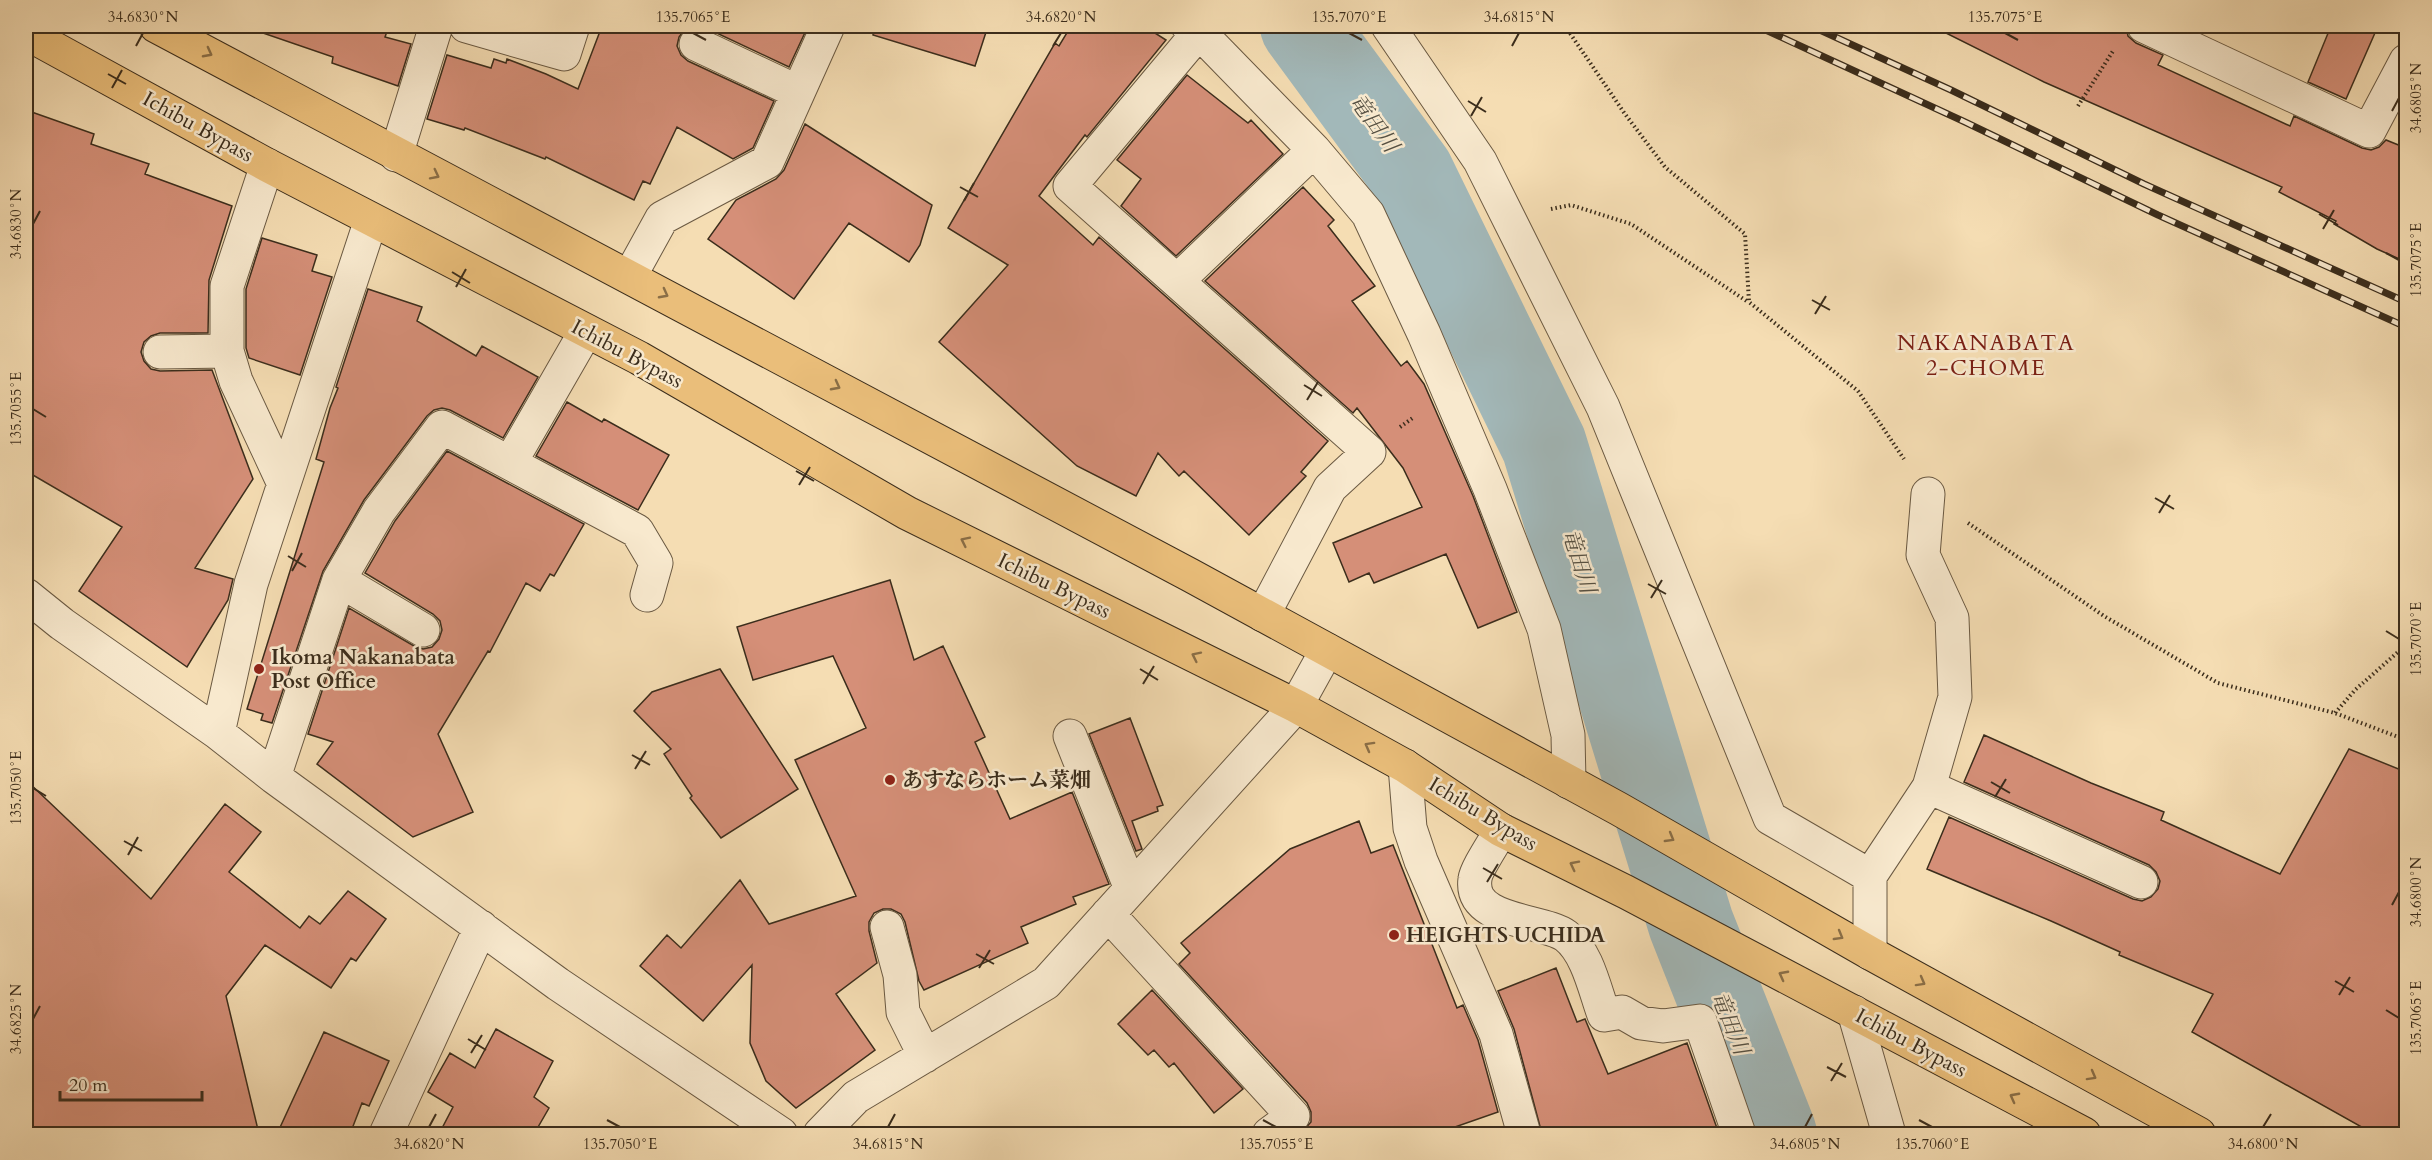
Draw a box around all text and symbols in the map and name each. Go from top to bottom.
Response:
text: 34.6830°N [108,7,178,27]
text: 135.7065°E [656,7,730,27]
text: 34.6820°N [1026,7,1096,27]
text: 135.7070°E [1312,7,1386,27]
text: 34.6815°N [1484,7,1554,27]
text: 135.7075°E [1968,7,2042,27]
one-way arrow [202,46,212,57]
text: 34.6805°N [2406,63,2426,133]
street label: Ichibu Bypass [137,85,259,169]
water label: 竜田川 [1342,87,1407,160]
one-way arrow [429,168,440,179]
text: 34.6830°N [6,189,26,259]
text: 135.7075°E [2406,223,2426,297]
one-way arrow [658,287,669,298]
street label: Ichibu Bypass [566,312,688,396]
district label: NAKANABATA 2-CHOME [1897,328,2075,383]
text: 135.7055°E [6,372,26,446]
one-way arrow [830,379,841,390]
water label: 竜田川 [1555,525,1604,599]
one-way arrow [961,537,972,549]
street label: Ichibu Bypass [993,546,1115,626]
text: 135.7070°E [2406,602,2426,676]
place label: Ikoma Nakanabata Post Office [271,643,456,696]
one-way arrow [1192,652,1203,664]
marker: Ikoma Nakanabata Post Office [252,662,266,676]
one-way arrow [1365,742,1375,753]
text: 135.7050°E [6,751,26,825]
place label: あすならホーム菜畑 [902,766,1091,795]
street label: Ichibu Bypass [1423,770,1543,858]
marker: あすならホーム菜畑 [883,773,897,787]
one-way arrow [1664,831,1674,843]
text: 34.6800°N [2406,857,2426,927]
one-way arrow [1569,861,1580,873]
place label: HEIGHTS UCHIDA [1406,921,1606,950]
marker: HEIGHTS UCHIDA [1387,928,1401,942]
one-way arrow [1833,928,1843,940]
one-way arrow [1779,971,1790,982]
one-way arrow [1915,975,1925,986]
text: 135.7065°E [2406,981,2426,1055]
text: 34.6825°N [6,984,26,1054]
water label: 竜田川 [1704,987,1757,1061]
street label: Ichibu Bypass [1850,1001,1972,1085]
scale bar [60,1064,202,1102]
one-way arrow [2086,1069,2096,1080]
text: 20 m [69,1073,108,1098]
one-way arrow [2010,1093,2021,1104]
text: 34.6820°N [394,1134,464,1154]
text: 135.7050°E [583,1134,657,1154]
text: 34.6815°N [853,1134,923,1154]
text: 135.7055°E [1239,1134,1313,1154]
text: 34.6805°N [1770,1134,1840,1154]
text: 135.7060°E [1895,1134,1969,1154]
text: 34.6800°N [2228,1134,2298,1154]

